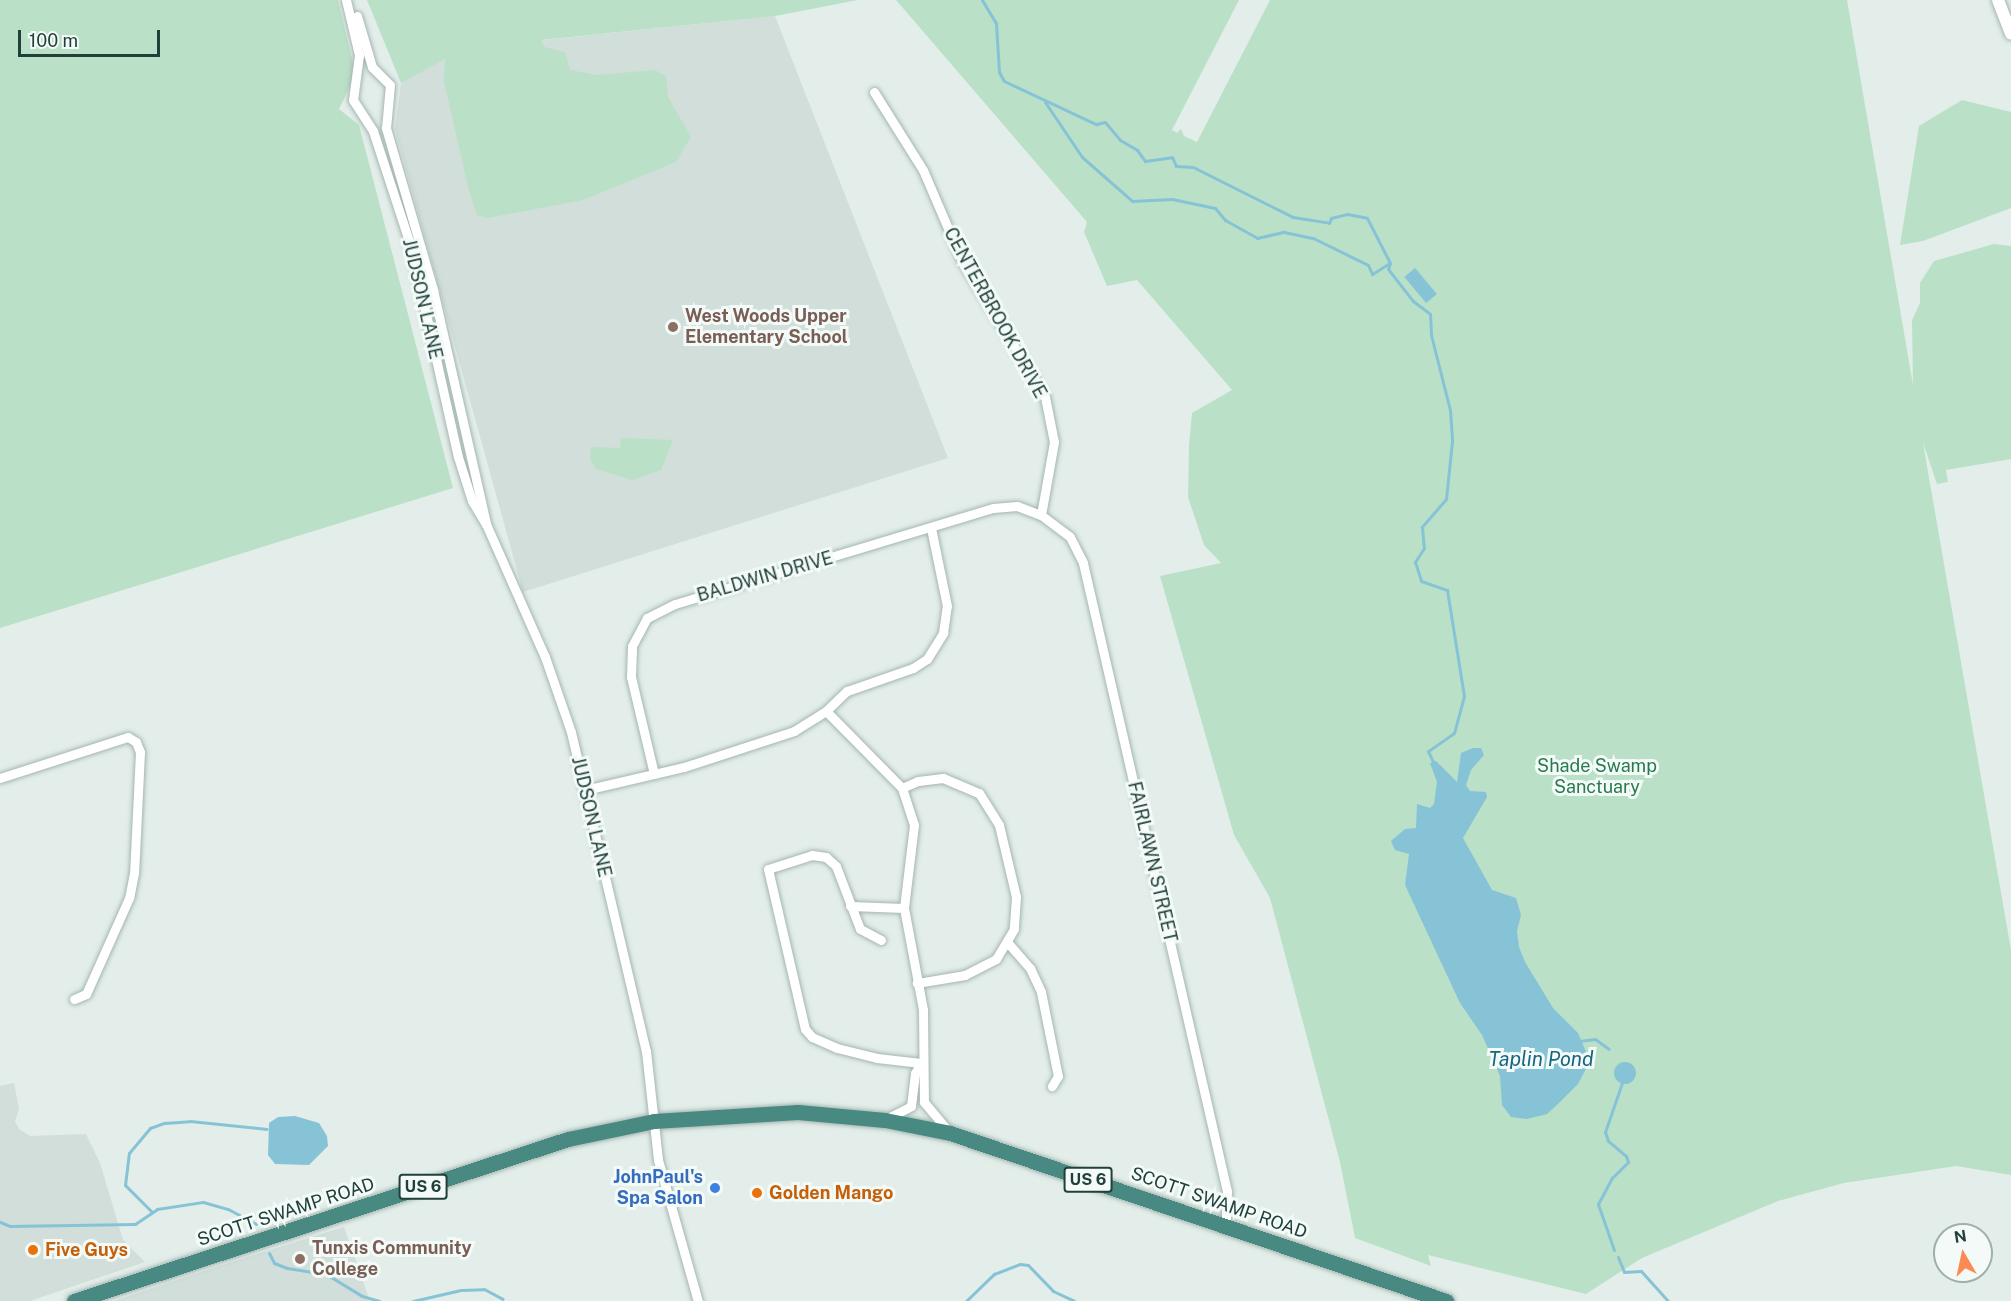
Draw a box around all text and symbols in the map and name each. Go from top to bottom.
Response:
scale bar [21,18,164,56]
text: 100 m [29,30,78,51]
street label: CENTERBROOK DRIVE [939,224,1051,402]
street label: JUDSON LANE [398,237,446,361]
place label: West Woods Upper Elementary School [685,306,848,348]
marker: West Woods Upper Elementary School [666,320,680,334]
street label: BALDWIN DRIVE [695,547,835,607]
street label: JUDSON LANE [567,755,615,879]
park label: Shade Swamp Sanctuary [1537,756,1657,798]
street label: FAIRLAWN STREET [1123,780,1181,944]
water label: Taplin Pond [1489,1047,1593,1071]
street label: SCOTT SWAMP ROAD [1128,1163,1310,1243]
place label: JohnPaul's Spa Salon [613,1167,703,1210]
road number: US 6 [1062,1167,1114,1193]
street label: SCOTT SWAMP ROAD [195,1173,377,1251]
road number: US 6 [398,1174,448,1200]
marker: JohnPaul's Spa Salon [708,1181,722,1195]
place label: Golden Mango [769,1182,893,1204]
marker: Golden Mango [750,1186,764,1200]
north arrow [1933,1223,1993,1283]
text: N [1953,1226,1968,1247]
place label: Tunxis Community College [312,1238,472,1280]
place label: Five Guys [45,1239,128,1261]
marker: Five Guys [26,1243,40,1257]
marker: Tunxis Community College [293,1252,307,1266]

